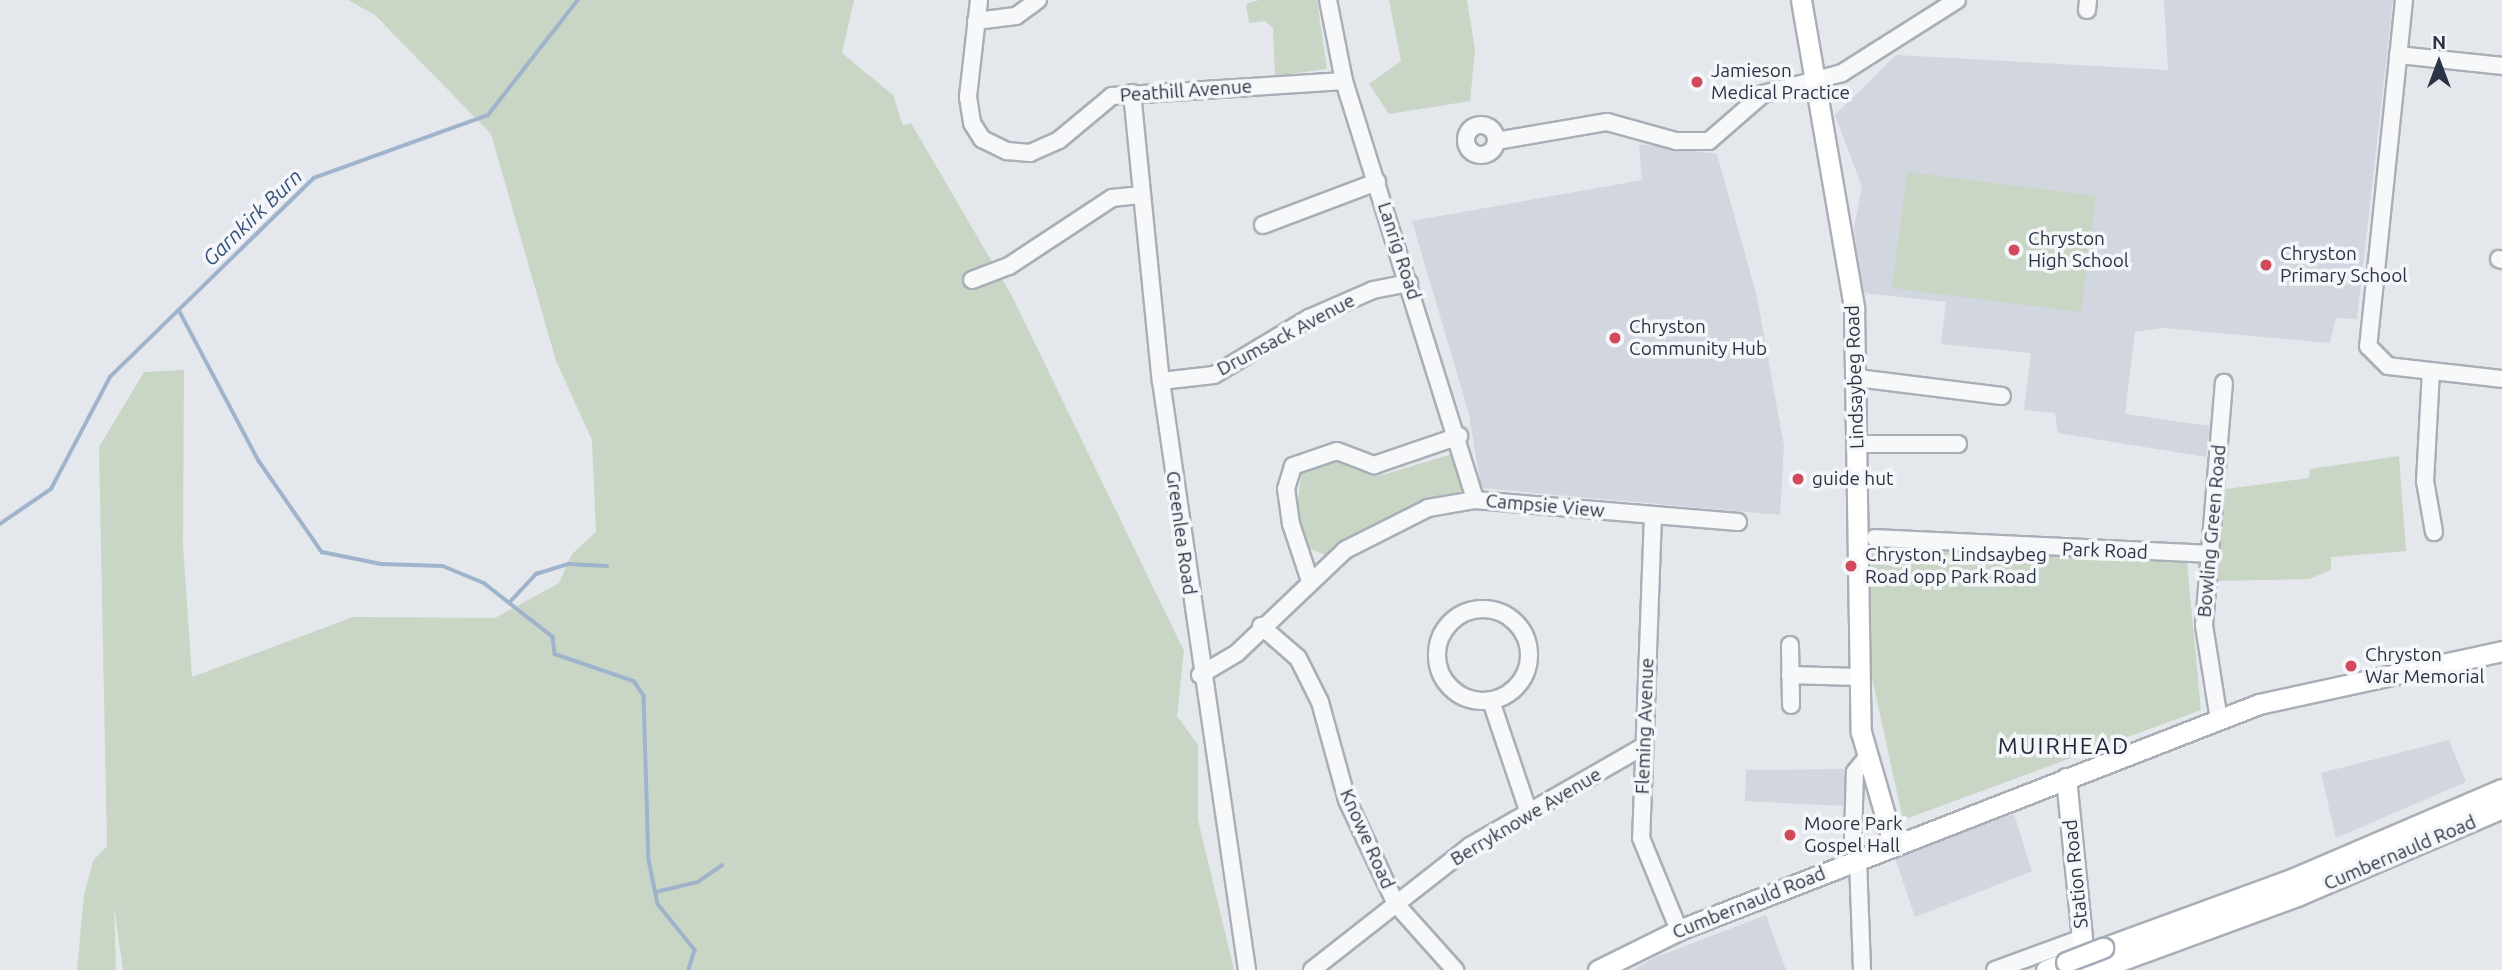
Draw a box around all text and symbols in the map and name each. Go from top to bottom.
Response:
north arrow [2404,28,2474,98]
text: N [2432,31,2446,53]
place label: Jamieson Medical Practice [1711,60,1850,104]
marker: Jamieson Medical Practice [1689,74,1705,90]
street label: Peathill Avenue [1119,75,1253,107]
water label: Garnkirk Burn [197,163,307,271]
street label: Lanrig Road [1373,199,1425,303]
place label: Chryston High School [2028,228,2129,272]
marker: Chryston High School [2006,242,2022,258]
place label: Chryston Primary School [2280,243,2407,287]
marker: Chryston Primary School [2258,257,2274,273]
street label: Drumsack Avenue [1213,289,1359,381]
street label: Lindsaybeg Road [1841,305,1869,449]
place label: Chryston Community Hub [1629,316,1767,360]
marker: Chryston Community Hub [1607,330,1623,346]
street label: Bowling Green Road [2193,444,2231,618]
place label: guide hut [1812,468,1894,490]
street label: Greenlea Road [1161,470,1201,596]
marker: guide hut [1790,471,1806,487]
street label: Campsie View [1485,489,1605,523]
street label: Park Road [2062,538,2148,564]
place label: Chryston, Lindsaybeg Road opp Park Road [1865,544,2047,588]
marker: Chryston, Lindsaybeg Road opp Park Road [1843,558,1859,574]
place label: Chryston War Memorial [2365,644,2485,688]
street label: Fleming Avenue [1631,657,1659,795]
marker: Chryston War Memorial [2343,658,2359,674]
district label: MUIRHEAD [1999,732,2129,760]
street label: Berryknowe Avenue [1447,763,1605,871]
street label: Knowe Road [1335,786,1399,892]
street label: Cumbernauld Road [2320,811,2480,895]
place label: Moore Park Gospel Hall [1804,813,1903,857]
street label: Station Road [2059,818,2093,930]
marker: Moore Park Gospel Hall [1782,827,1798,843]
street label: Cumbernauld Road [1669,862,1829,944]

